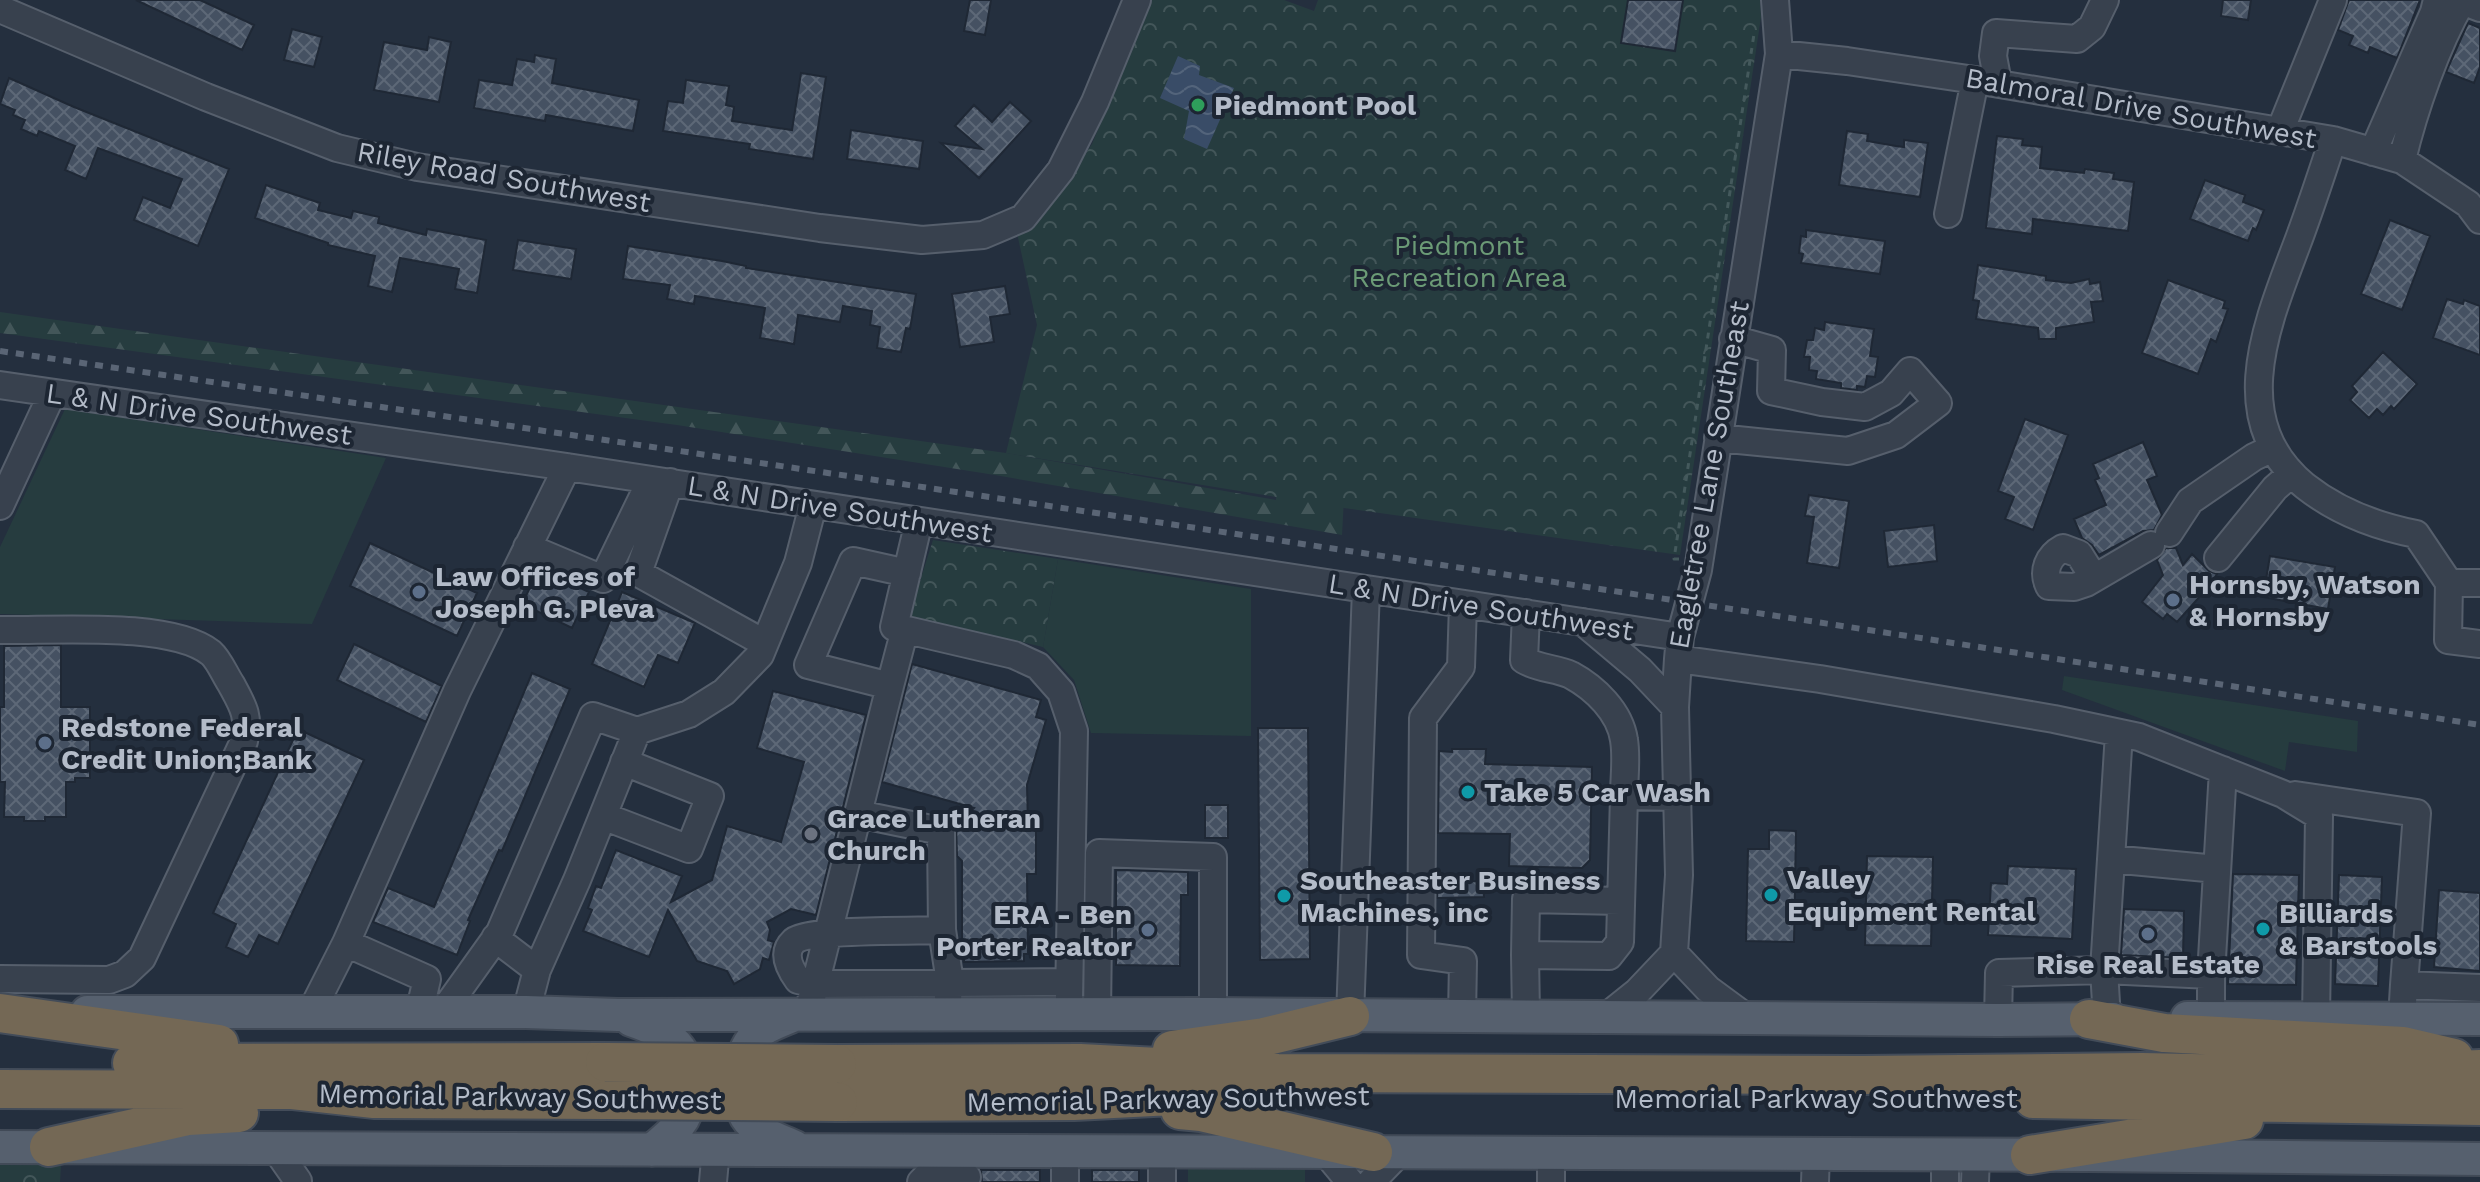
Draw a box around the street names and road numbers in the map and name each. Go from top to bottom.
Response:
street label: Balmoral Drive Southwest [1963,61,2319,155]
street label: Riley Road Southwest [355,135,654,219]
street label: Eagletree Lane Southeast [1662,298,1756,652]
street label: L & N Drive Southwest [44,376,354,452]
street label: L & N Drive Southwest [685,469,995,549]
street label: L & N Drive Southwest [1326,567,1636,647]
street label: Memorial Parkway Southwest [318,1077,722,1117]
street label: Memorial Parkway Southwest [966,1079,1370,1119]
street label: Memorial Parkway Southwest [1614,1082,2018,1115]

